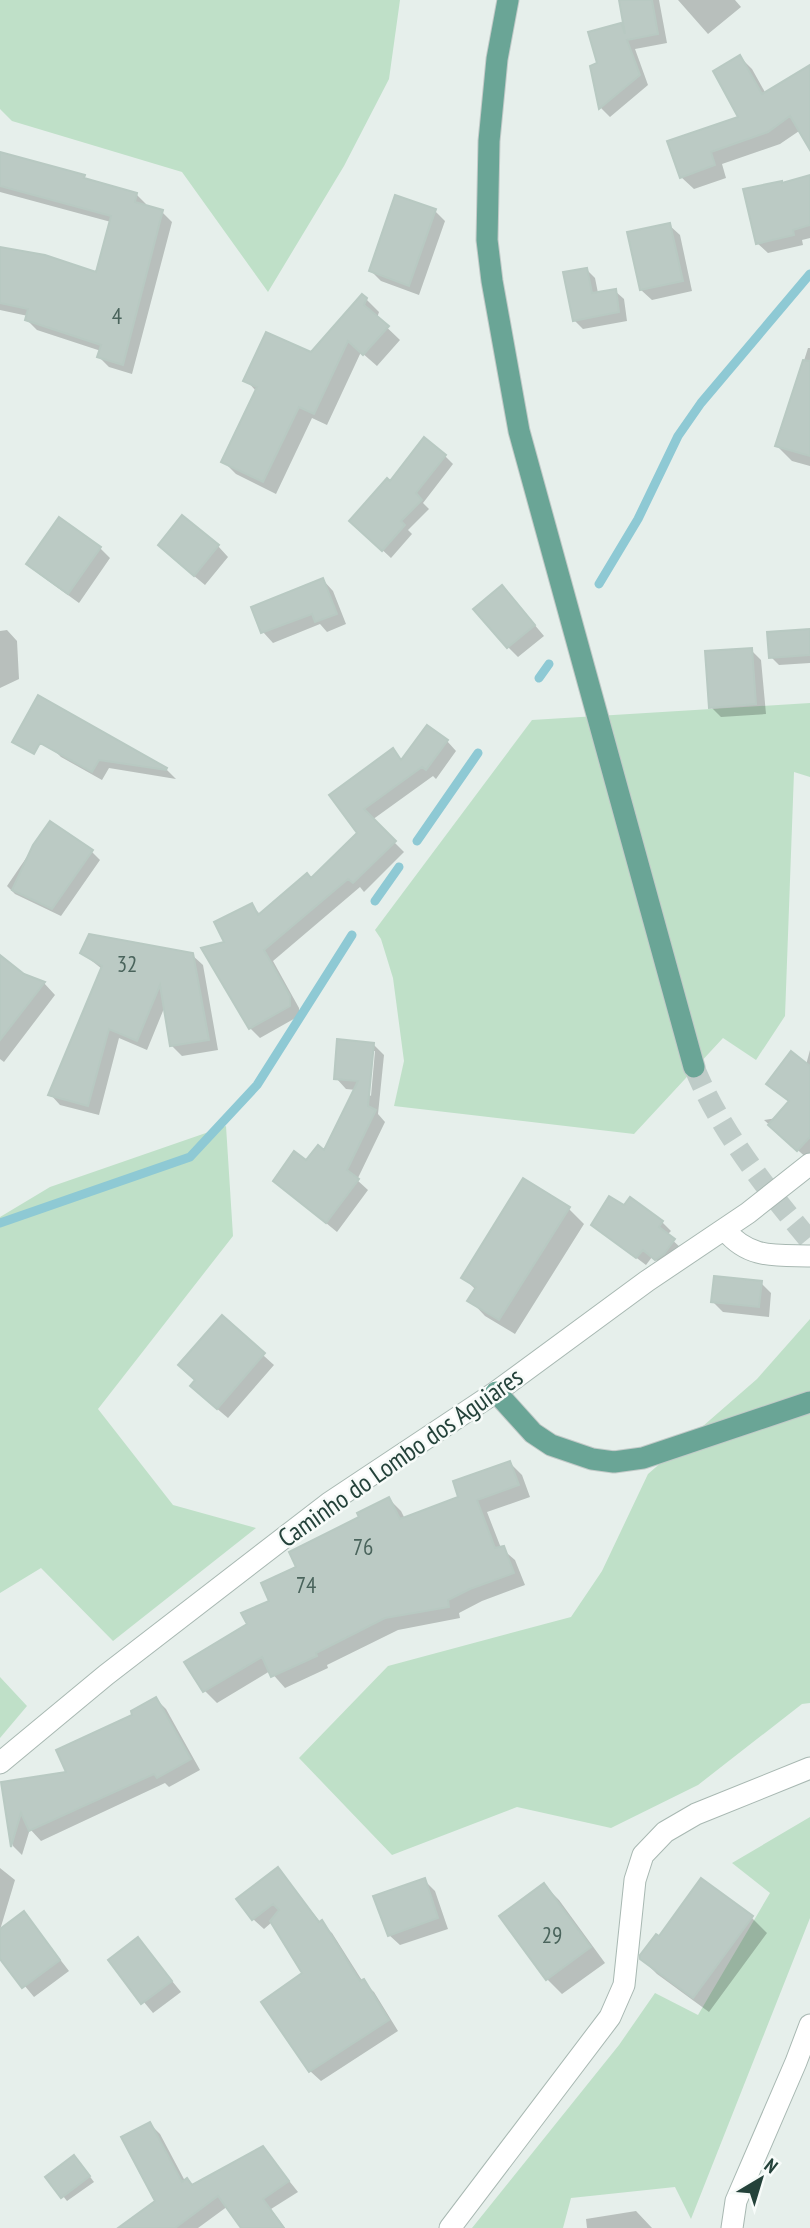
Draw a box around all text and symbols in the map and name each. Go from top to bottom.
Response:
house number: 4 [112,301,122,330]
house number: 32 [117,949,137,978]
street label: Caminho do Lombo dos Aguiares [271,1360,529,1554]
house number: 76 [353,1532,373,1561]
house number: 74 [296,1570,316,1599]
house number: 29 [542,1920,562,1949]
north arrow [726,2144,796,2214]
text: N [760,2153,783,2178]

